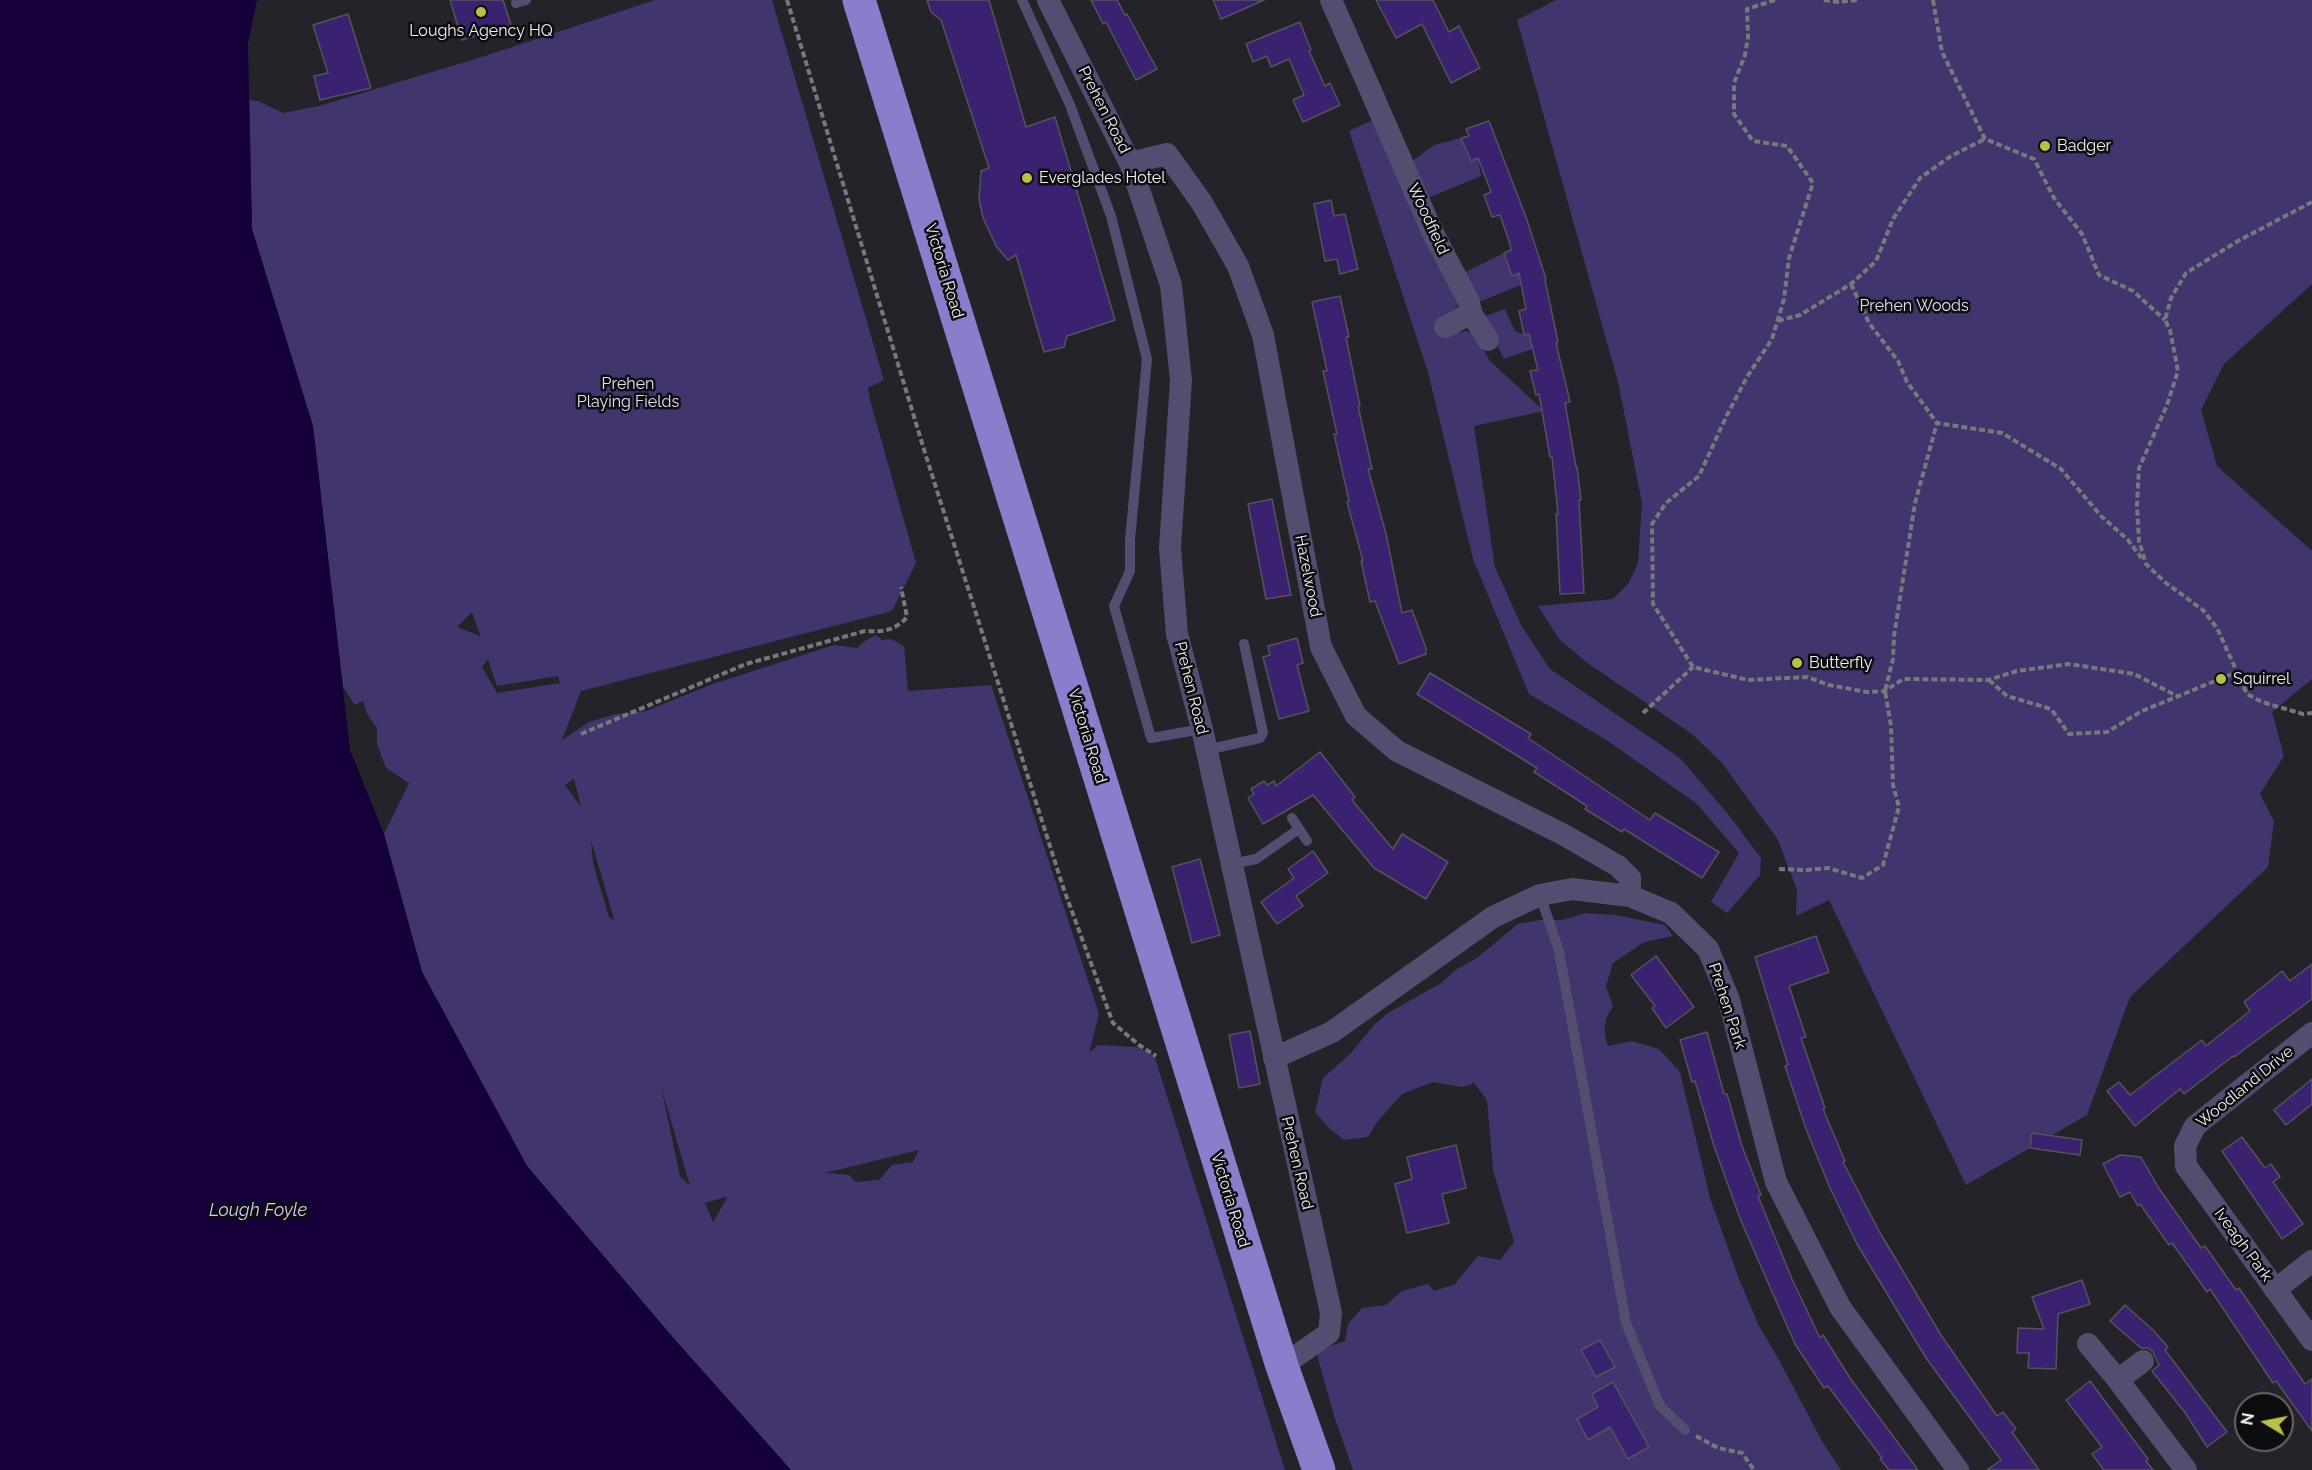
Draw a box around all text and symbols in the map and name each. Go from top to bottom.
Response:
marker: Loughs Agency HQ [474,5,488,19]
place label: Loughs Agency HQ [409,21,553,41]
street label: Prehen Road [1074,63,1134,157]
place label: Badger [2057,136,2111,156]
marker: Badger [2038,139,2052,153]
place label: Everglades Hotel [1039,168,1166,188]
marker: Everglades Hotel [1020,171,1034,185]
street label: Woodfield [1403,180,1453,258]
street label: Victoria Road [920,221,968,321]
park label: Prehen Woods [1859,296,1969,316]
park label: Prehen Playing Fields [577,374,679,412]
street label: Hazelwood [1291,533,1325,619]
street label: Prehen Road [1170,639,1212,737]
place label: Butterfly [1809,653,1872,673]
marker: Butterfly [1790,656,1804,670]
place label: Squirrel [2233,669,2290,689]
marker: Squirrel [2214,672,2228,686]
street label: Victoria Road [1063,686,1111,786]
street label: Prehen Park [1704,960,1750,1052]
street label: Woodland Drive [2193,1042,2297,1132]
street label: Prehen Road [1277,1114,1317,1212]
street label: Victoria Road [1206,1150,1254,1250]
water label: Lough Foyle [209,1200,307,1222]
street label: Iveagh Park [2210,1204,2276,1286]
north arrow [2234,1392,2294,1452]
text: N [2237,1411,2258,1427]

